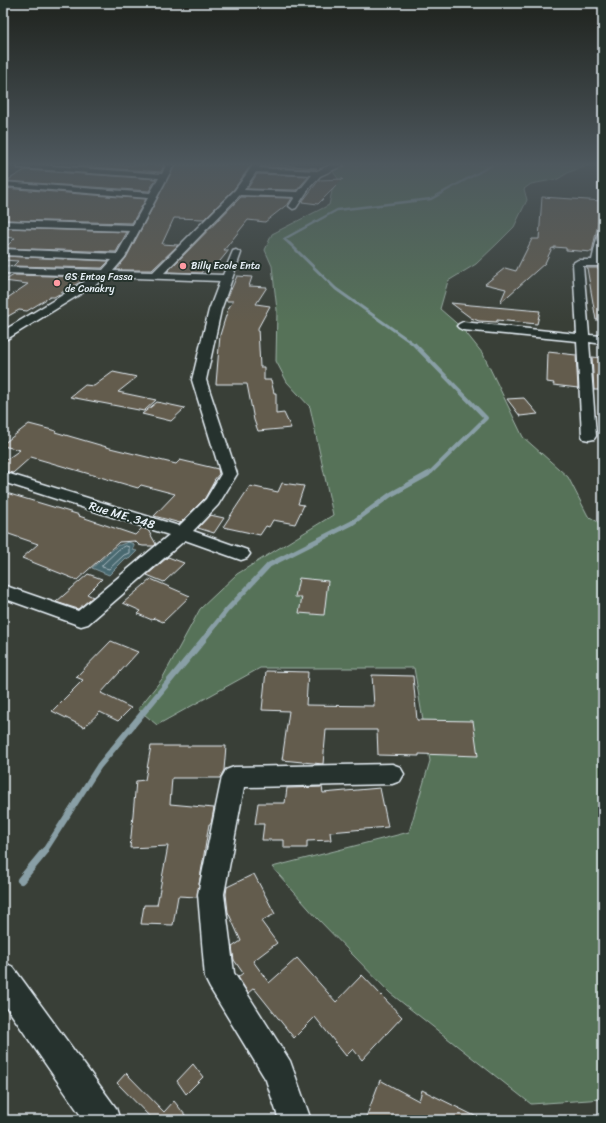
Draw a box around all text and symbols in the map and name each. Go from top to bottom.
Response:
place label: Billy Ecole Enta [191,257,260,275]
marker: Billy Ecole Enta [178,261,188,271]
place label: GS Entag Fassa de Conakry [65,268,133,298]
marker: GS Entag Fassa de Conakry [52,278,62,288]
street label: Rue ME. 348 [86,495,158,535]

